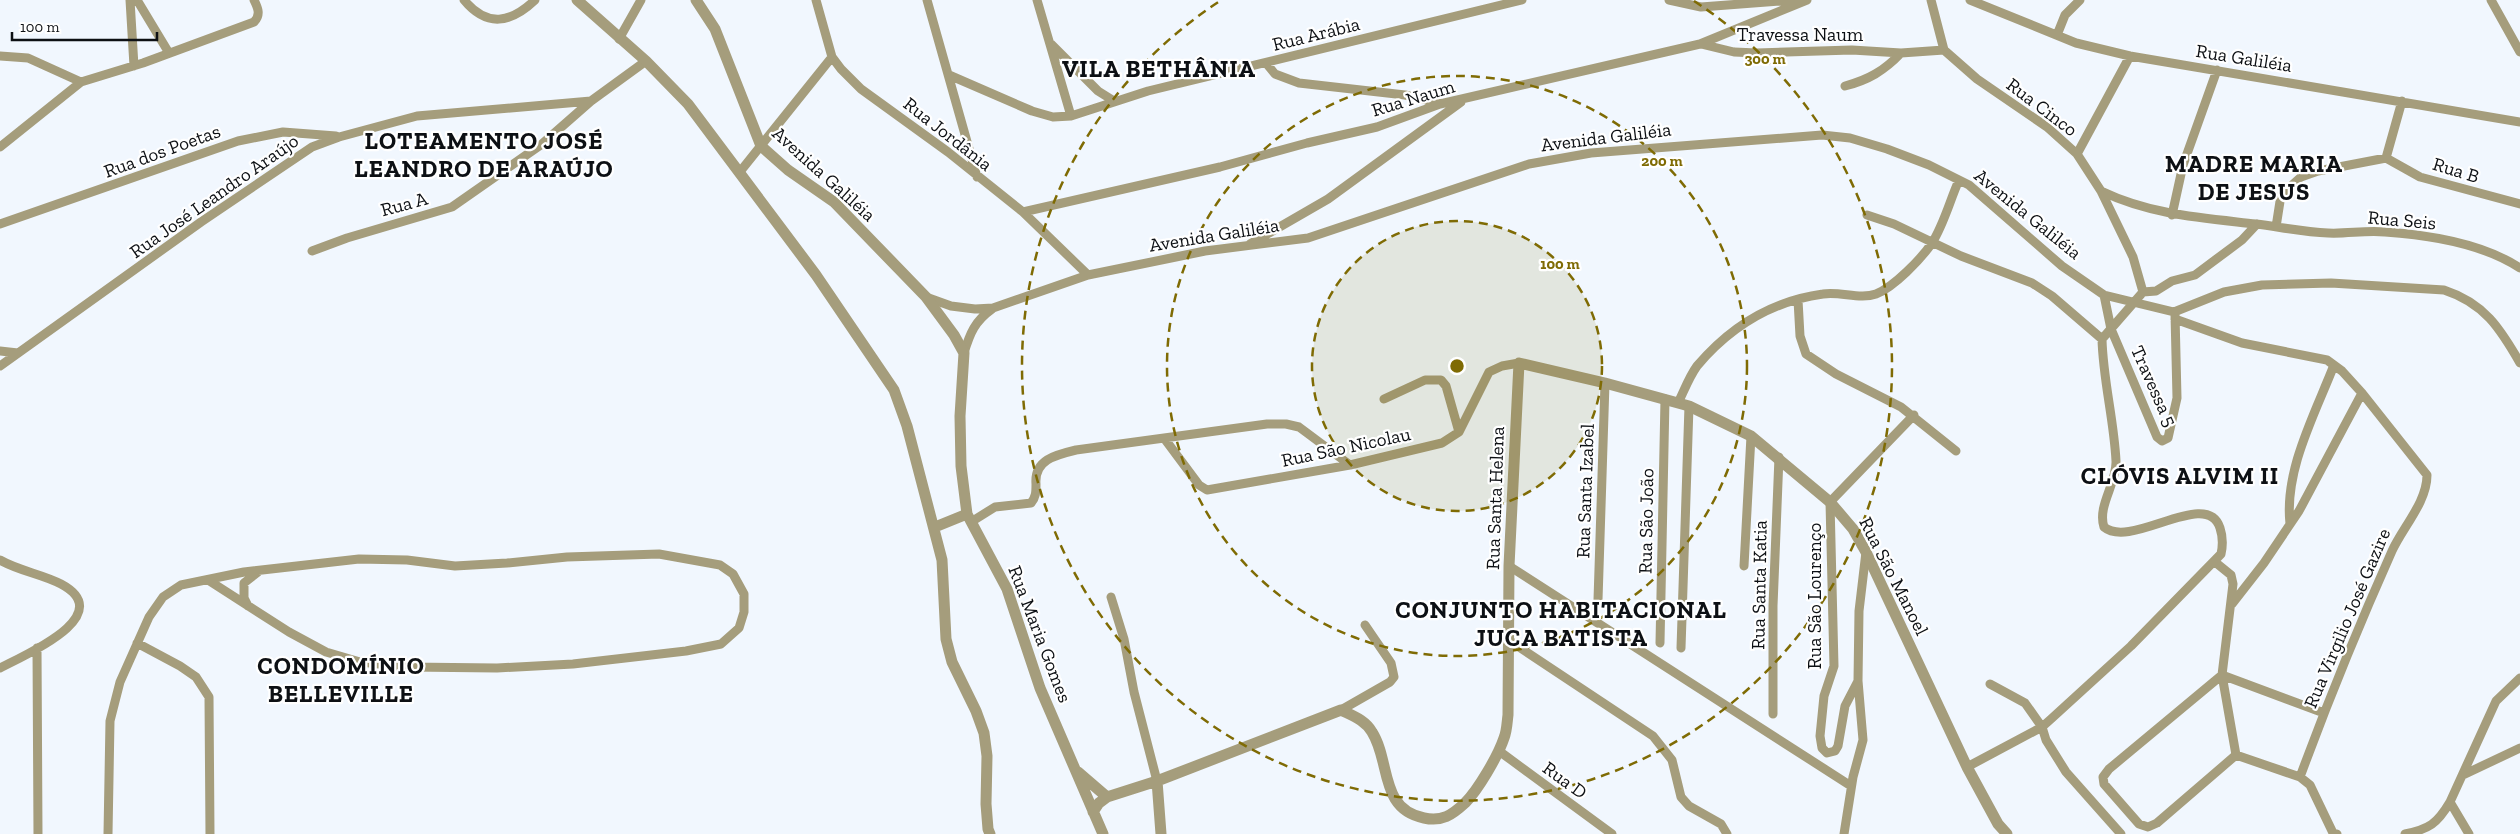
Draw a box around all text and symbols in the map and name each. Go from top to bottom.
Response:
scale bar [12,10,158,42]
street label: Rua Arábia [1270,12,1362,56]
text: 100 m [20,18,59,36]
street label: Travessa Naum [1737,23,1864,46]
street label: Rua Galiléia [2194,39,2294,77]
text: 300 m [1744,50,1786,68]
district label: VILA BETHÂNIA [1062,54,1256,83]
street label: Rua Cinco [2002,73,2082,141]
street label: Rua Naum [1369,74,1458,122]
street label: Rua Jordânia [899,92,997,176]
street label: Avenida Galiléia [1540,118,1672,156]
street label: Rua dos Poetas [101,119,223,183]
street label: Avenida Galiléia [768,122,880,226]
district label: LOTEAMENTO JOSÉ LEANDRO DE ARAÚJO [354,126,614,183]
street label: Rua José Leandro Araújo [125,129,303,263]
district label: MADRE MARIA DE JESUS [2165,149,2343,206]
text: 200 m [1641,152,1683,170]
street label: Rua B [2430,152,2482,188]
street label: Avenida Galiléia [1970,164,2086,264]
street label: Rua A [378,187,431,221]
street label: Rua Seis [2367,206,2437,234]
street label: Avenida Galiléia [1147,213,1281,257]
text: 100 m [1540,255,1580,273]
street label: Travessa 5 [2126,342,2182,430]
centre of rings [1448,357,1466,375]
street label: Rua São Nicolau [1279,422,1413,472]
street label: Rua Santa Izabel [1571,423,1599,559]
street label: Rua Santa Helena [1481,426,1509,570]
district label: CLÓVIS ALVIM II [2081,461,2279,490]
street label: Rua São João [1634,468,1658,574]
street label: Rua São Manoel [1854,513,1934,639]
street label: Rua Santa Katia [1746,520,1772,650]
street label: Rua São Lourenço [1803,523,1826,669]
street label: Rua Virgilio José Gazire [2299,525,2395,711]
street label: Rua Maria Gomes [1003,562,1077,706]
district label: CONJUNTO HABITACIONAL JUCA BATISTA [1395,595,1727,652]
district label: CONDOMÍNIO BELLEVILLE [257,651,425,708]
street label: Rua D [1538,756,1592,804]

